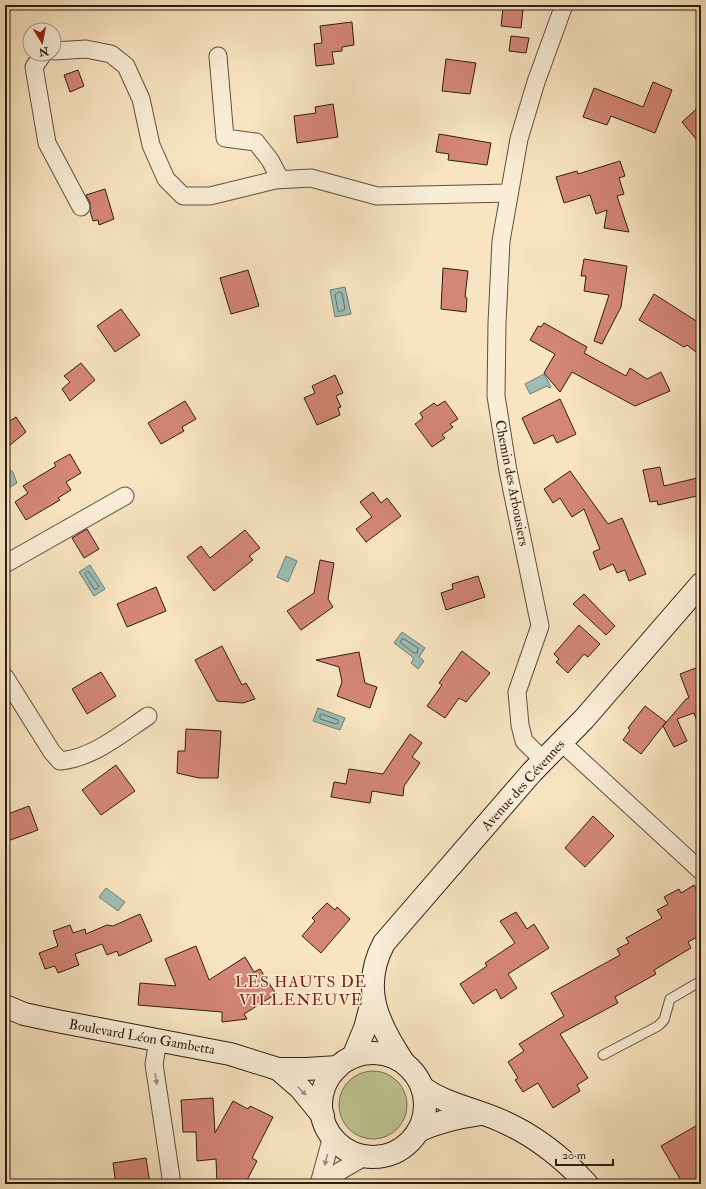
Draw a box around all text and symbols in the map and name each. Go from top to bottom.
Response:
north arrow [22,22,62,62]
text: N [37,44,51,59]
street label: Chemin des Arbousiers [491,419,533,548]
street label: Avenue des Cévennes [477,736,569,835]
district label: LES HAUTS DE VILLENEUVE [235,972,367,1010]
street label: Boulevard Léon Gambetta [68,1016,217,1058]
one-way arrow [153,1073,159,1085]
one-way arrow [297,1086,307,1096]
scale bar [556,1141,613,1167]
text: 20 m [562,1148,587,1163]
one-way arrow [323,1154,329,1166]

